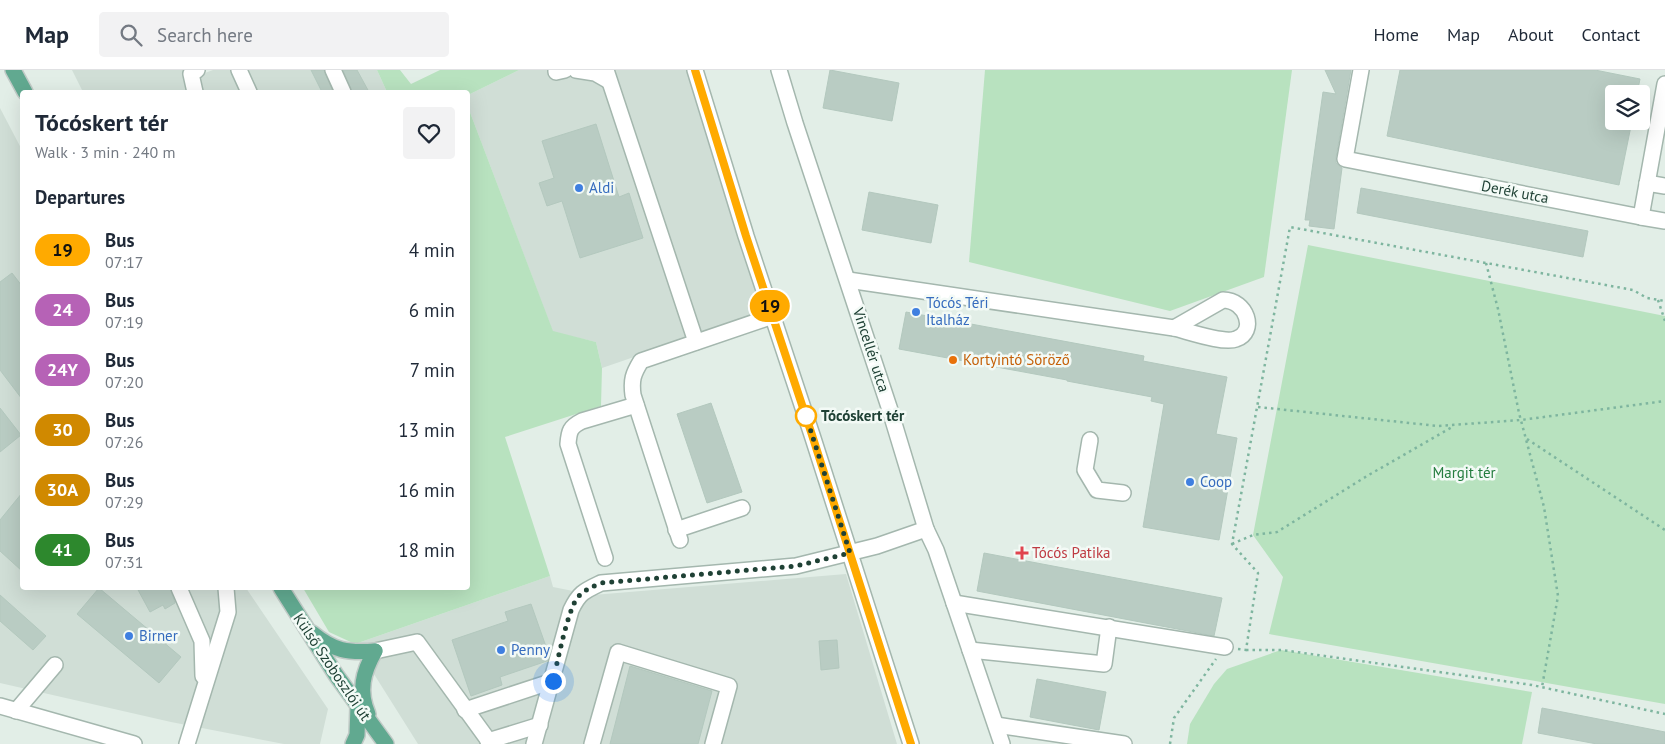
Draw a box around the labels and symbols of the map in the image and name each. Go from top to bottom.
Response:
street label: Derék utca [1480,176,1550,207]
place label: Aldi [589,178,614,197]
marker: Aldi [573,182,585,194]
line badge: 19 [748,290,792,322]
place label: Tócós Téri Italház [926,293,989,329]
street label: Vincellér utca [849,304,894,394]
marker: Tócós Téri Italház [910,306,922,318]
place label: Kortyintó Söröző [963,350,1070,369]
marker: Kortyintó Söröző [947,354,959,366]
marker: Tócóskert tér [795,405,817,427]
place label: Tócóskert tér [821,406,905,425]
park label: Margit tér [1432,463,1496,482]
place label: Coop [1200,472,1232,491]
marker: Coop [1184,476,1196,488]
place label: Tócós Patika [1032,543,1111,562]
marker: Tócós Patika [1016,547,1028,559]
street label: Külső Szoboszlói út [290,609,375,724]
place label: Birner [139,626,178,645]
marker: Birner [123,630,135,642]
place label: Penny [511,640,550,659]
marker: Penny [495,644,507,656]
your location [541,669,566,694]

